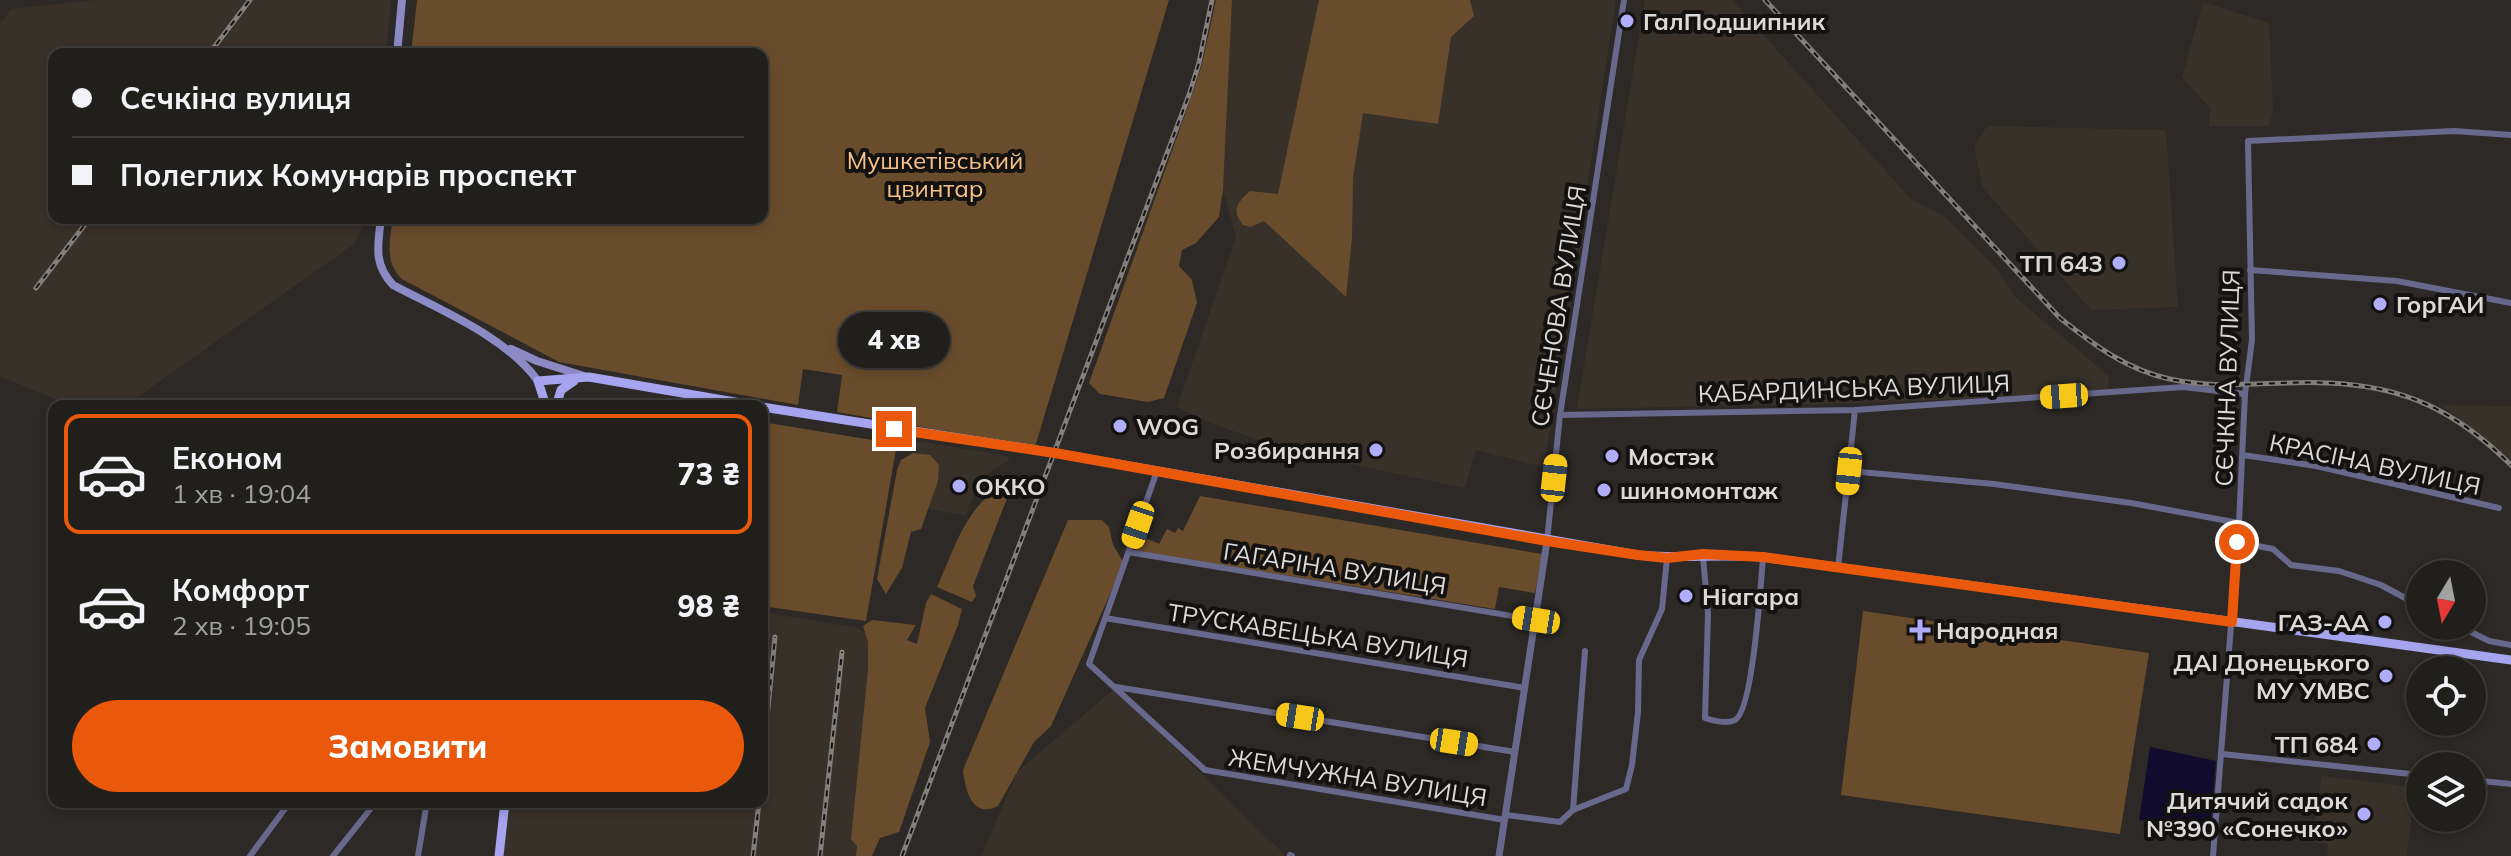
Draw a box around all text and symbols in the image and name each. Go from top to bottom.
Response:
place label: ГалПодшипник [1643,6,1825,36]
marker: ГалПодшипник [1618,12,1636,30]
text: Сєчкіна вулиця [120,79,351,117]
park label: Мушкетівський цвинтар [847,145,1023,203]
text: Полеглих Комунарів проспект [120,156,576,194]
street label: СЄЧЕНОВА ВУЛИЦЯ [1524,183,1592,429]
place label: ТП 643 [2020,248,2103,278]
marker: ТП 643 [2110,254,2128,272]
street label: СЄЧКІНА ВУЛИЦЯ [2208,269,2246,487]
place label: ГорГАИ [2396,289,2484,319]
marker: ГорГАИ [2371,295,2389,313]
callout: 4 хв [838,313,950,369]
text: 4 хв [867,323,921,356]
street label: КАБАРДИНСЬКА ВУЛИЦЯ [1697,368,2011,408]
car [2039,382,2089,410]
route end [876,411,912,447]
place label: WOG [1136,411,1199,441]
marker: WOG [1111,417,1129,435]
street label: КРАСІНА ВУЛИЦЯ [2267,427,2483,501]
place label: Розбирання [1214,435,1360,465]
icon: car [76,438,148,510]
text: Економ [172,439,283,477]
marker: Розбирання [1367,441,1385,459]
place label: Мостэк [1628,441,1714,471]
car [1835,446,1863,496]
marker: Мостэк [1603,447,1621,465]
car [1540,453,1568,503]
text: 73 ₴ [678,455,740,493]
place label: ОККО [975,471,1046,501]
place label: шиномонтаж [1620,475,1778,505]
text: 1 хв · 19:04 [172,477,311,510]
marker: ОККО [950,477,968,495]
marker: шиномонтаж [1595,481,1613,499]
car [1119,498,1157,552]
route start [2219,524,2255,560]
street label: ГАГАРІНА ВУЛИЦЯ [1221,536,1449,600]
north arrow [2406,560,2486,640]
map controls [2406,560,2486,832]
icon: car [76,570,148,642]
text: Комфорт [172,571,309,609]
place label: Ніагара [1702,581,1799,611]
text: 98 ₴ [678,587,740,625]
marker: Ніагара [1677,587,1695,605]
street label: ТРУСКАВЕЦЬКА ВУЛИЦЯ [1166,596,1470,674]
car [1510,604,1562,636]
place label: ГАЗ-АА [2278,607,2369,637]
text: 2 хв · 19:05 [172,609,311,642]
marker: ГАЗ-АА [2376,613,2394,631]
place label: Народная [1936,615,2058,645]
marker: Народная [1911,621,1929,639]
place label: ДАІ Донецького МУ УМВС [2174,647,2370,705]
button: locate [2406,656,2486,736]
marker: ДАІ Донецького МУ УМВС [2377,667,2395,685]
button: Замовити [72,700,744,792]
car [1274,701,1326,733]
car [1428,726,1480,758]
place label: ТП 684 [2275,729,2358,759]
marker: ТП 684 [2365,735,2383,753]
street label: ЖЕМЧУЖНА ВУЛИЦЯ [1227,742,1489,812]
button: layers [2406,752,2486,832]
place label: Дитячий садок №390 «Сонечко» [2146,785,2348,843]
marker: Дитячий садок №390 «Сонечко» [2355,805,2373,823]

